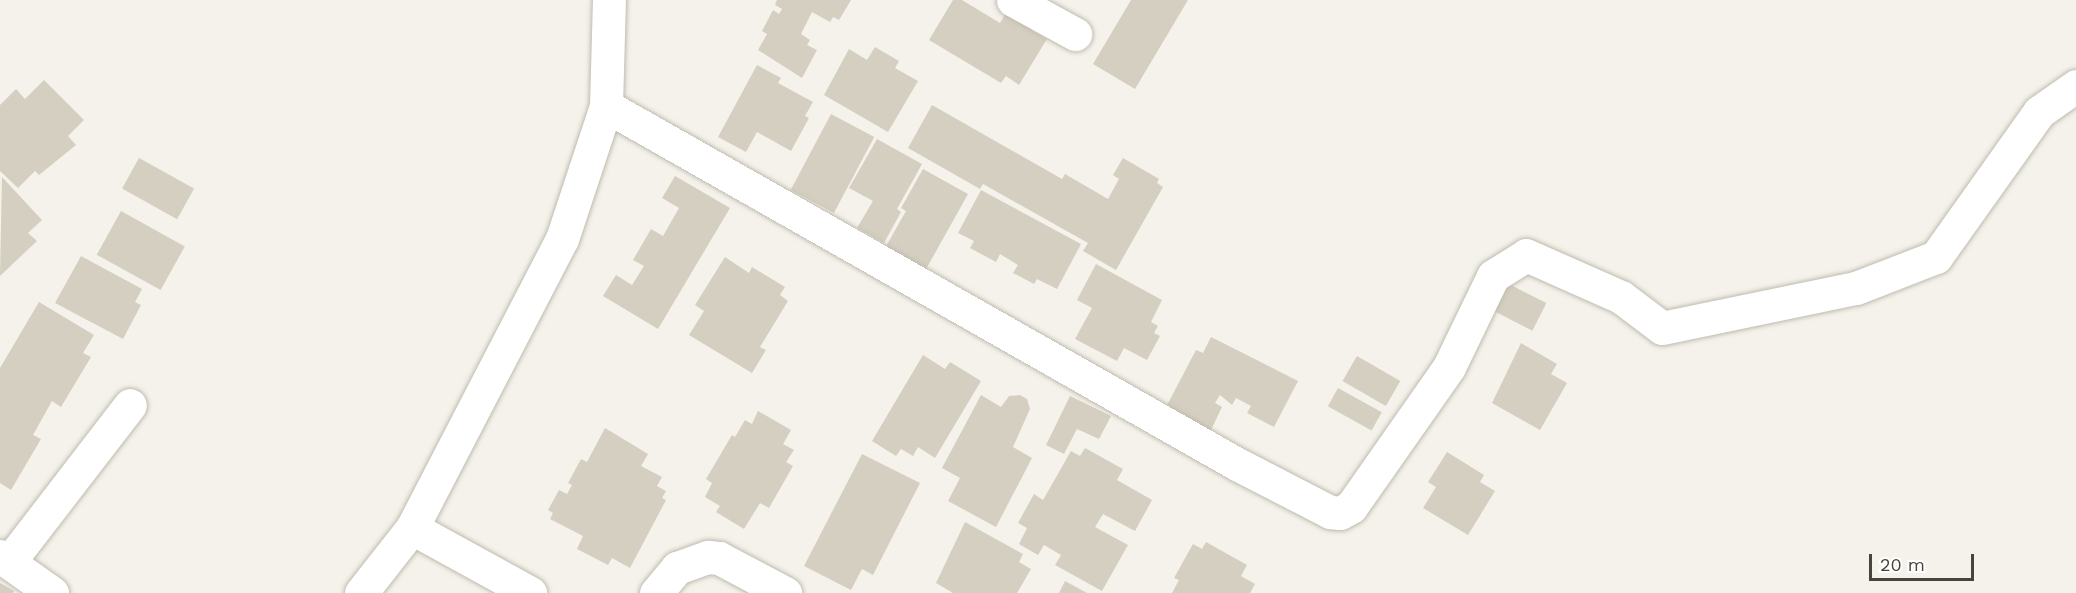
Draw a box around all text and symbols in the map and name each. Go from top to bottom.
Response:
scale bar [1872,542,1977,580]
text: 20 m [1880,554,1925,575]

